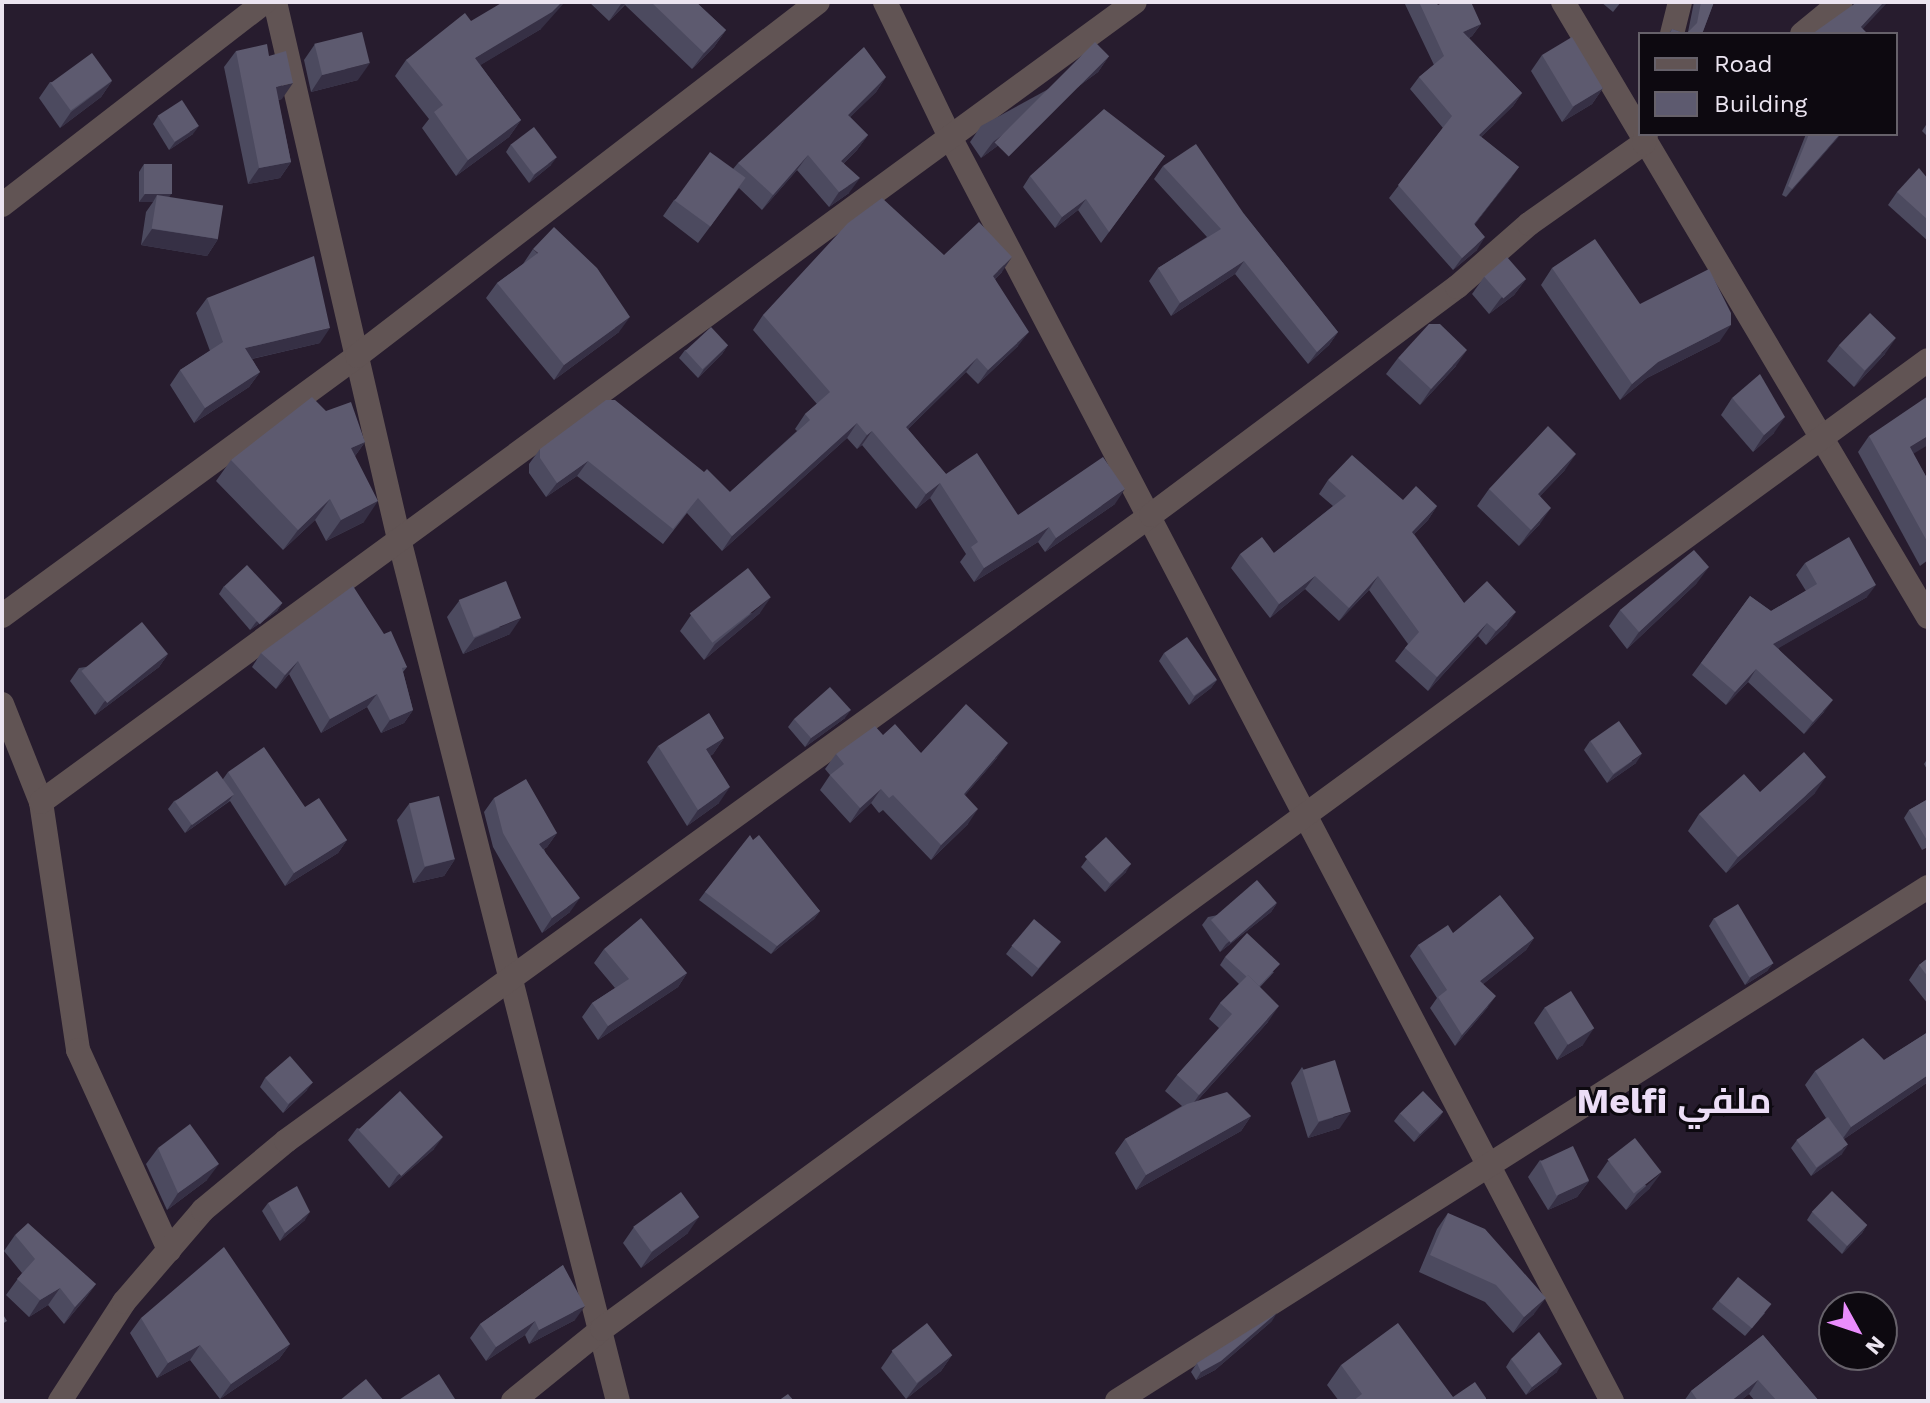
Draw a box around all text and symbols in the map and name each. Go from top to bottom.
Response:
legend [1638,32,1898,136]
text: Road [1714,50,1773,78]
text: Building [1714,90,1807,118]
district label: Melfi ملفي [1576,1080,1772,1124]
north arrow [1818,1291,1898,1371]
text: N [1860,1331,1890,1360]

